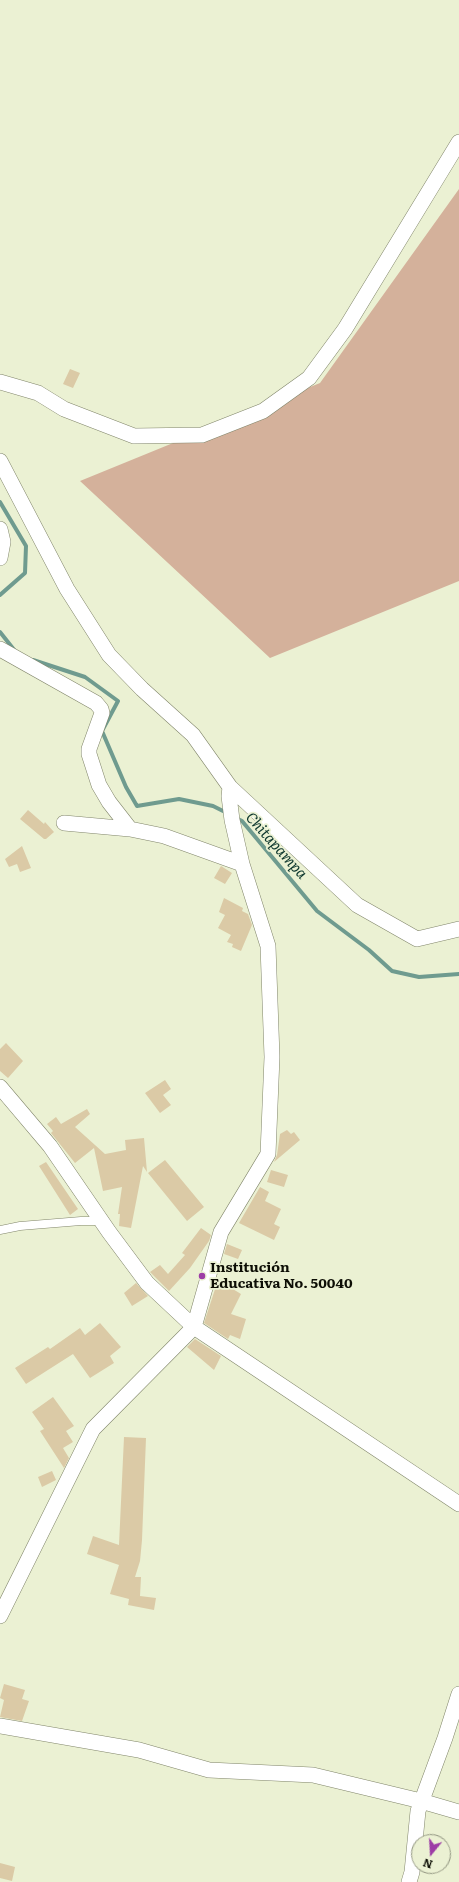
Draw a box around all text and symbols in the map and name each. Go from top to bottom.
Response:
water label: Chitapampa [241,809,311,883]
place label: Institución Educativa No. 50040 [210,1260,353,1292]
marker: Institución Educativa No. 50040 [197,1271,207,1281]
north arrow [411,1834,451,1874]
text: N [421,1855,434,1873]

